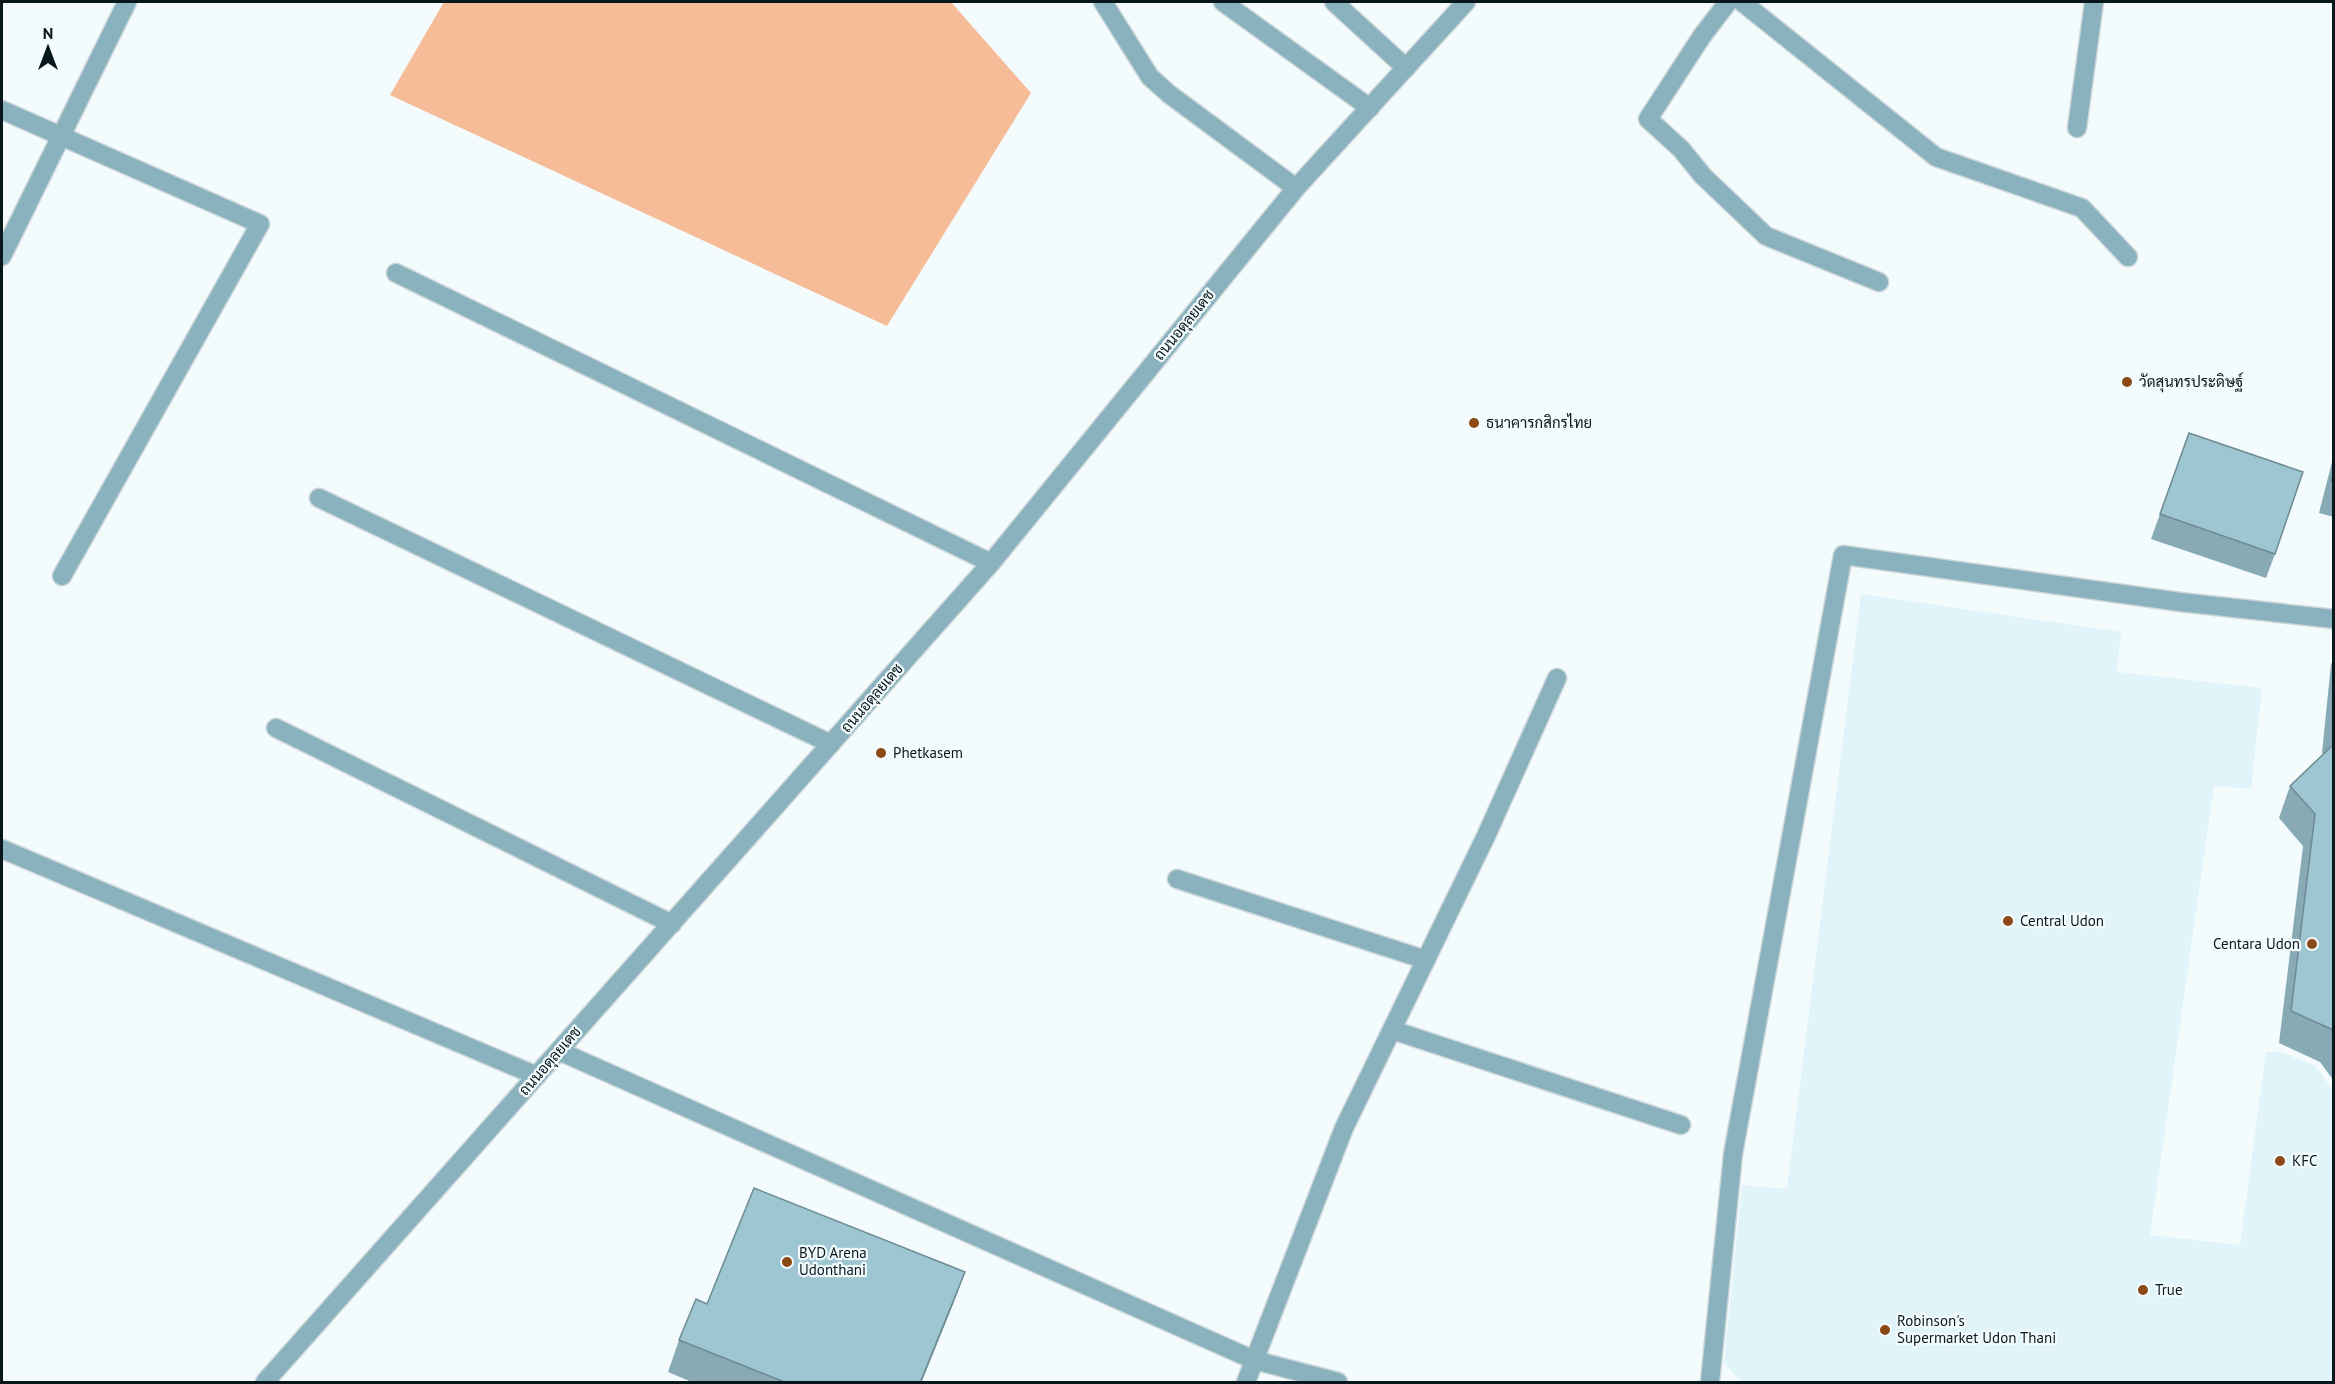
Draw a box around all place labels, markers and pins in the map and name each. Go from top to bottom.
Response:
place label: วัดสุนทรประดิษฐ์ [2139,372,2243,393]
marker: วัดสุนทรประดิษฐ์ [2120,375,2134,389]
place label: ธนาคารกสิกรไทย [1486,413,1592,432]
marker: ธนาคารกสิกรไทย [1467,416,1481,430]
place label: Phetkasem [893,743,963,762]
marker: Phetkasem [874,746,888,760]
place label: Central Udon [2020,911,2104,930]
marker: Central Udon [2001,914,2015,928]
place label: Centara Udon [2213,934,2300,953]
marker: Centara Udon [2305,937,2319,951]
place label: KFC [2292,1151,2317,1170]
marker: KFC [2273,1154,2287,1168]
place label: BYD Arena Udonthani [799,1243,867,1279]
marker: BYD Arena Udonthani [780,1255,794,1269]
place label: True [2155,1280,2183,1299]
marker: True [2136,1283,2150,1297]
place label: Robinson's Supermarket Udon Thani [1897,1311,2056,1347]
marker: Robinson's Supermarket Udon Thani [1878,1323,1892,1337]

